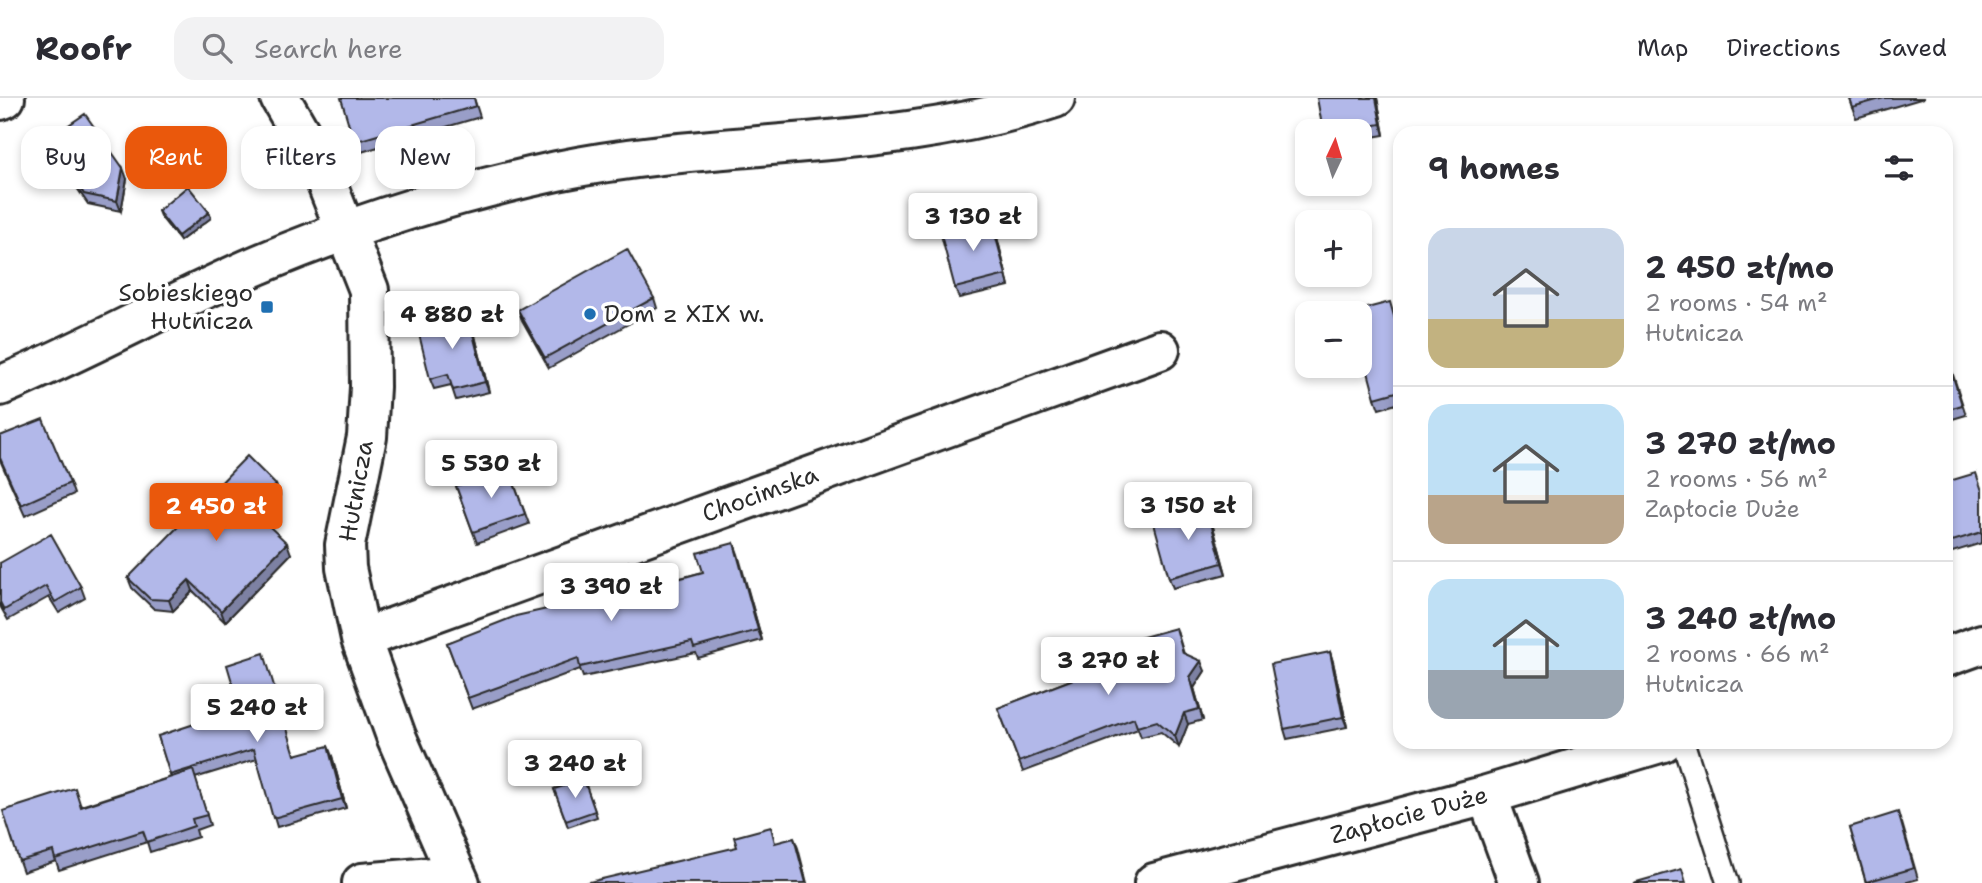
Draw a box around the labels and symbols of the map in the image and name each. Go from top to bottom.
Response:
north arrow [1295,119,1372,196]
pin: 3 130 zł [901,194,1045,253]
place label: Sobieskiego Hutnicza [119,277,253,337]
pin: 4 880 zł [380,292,524,351]
place label: Dom z XIX w. [604,298,765,330]
marker: Sobieskiego Hutnicza [259,299,275,315]
marker: Dom z XIX w. [582,306,598,322]
street label: Hutnicza [331,438,381,544]
pin: 5 530 zł [419,440,563,500]
street label: Chocimska [698,458,823,530]
pin: 3 150 zł [1116,482,1260,542]
pin: 2 450 zł [144,484,288,543]
pin: 3 390 zł [539,564,683,623]
pin: 3 270 zł [1036,638,1180,697]
pin: 5 240 zł [185,684,329,744]
pin: 3 240 zł [503,740,647,800]
street label: Zapłocie Duże [1327,779,1491,851]

